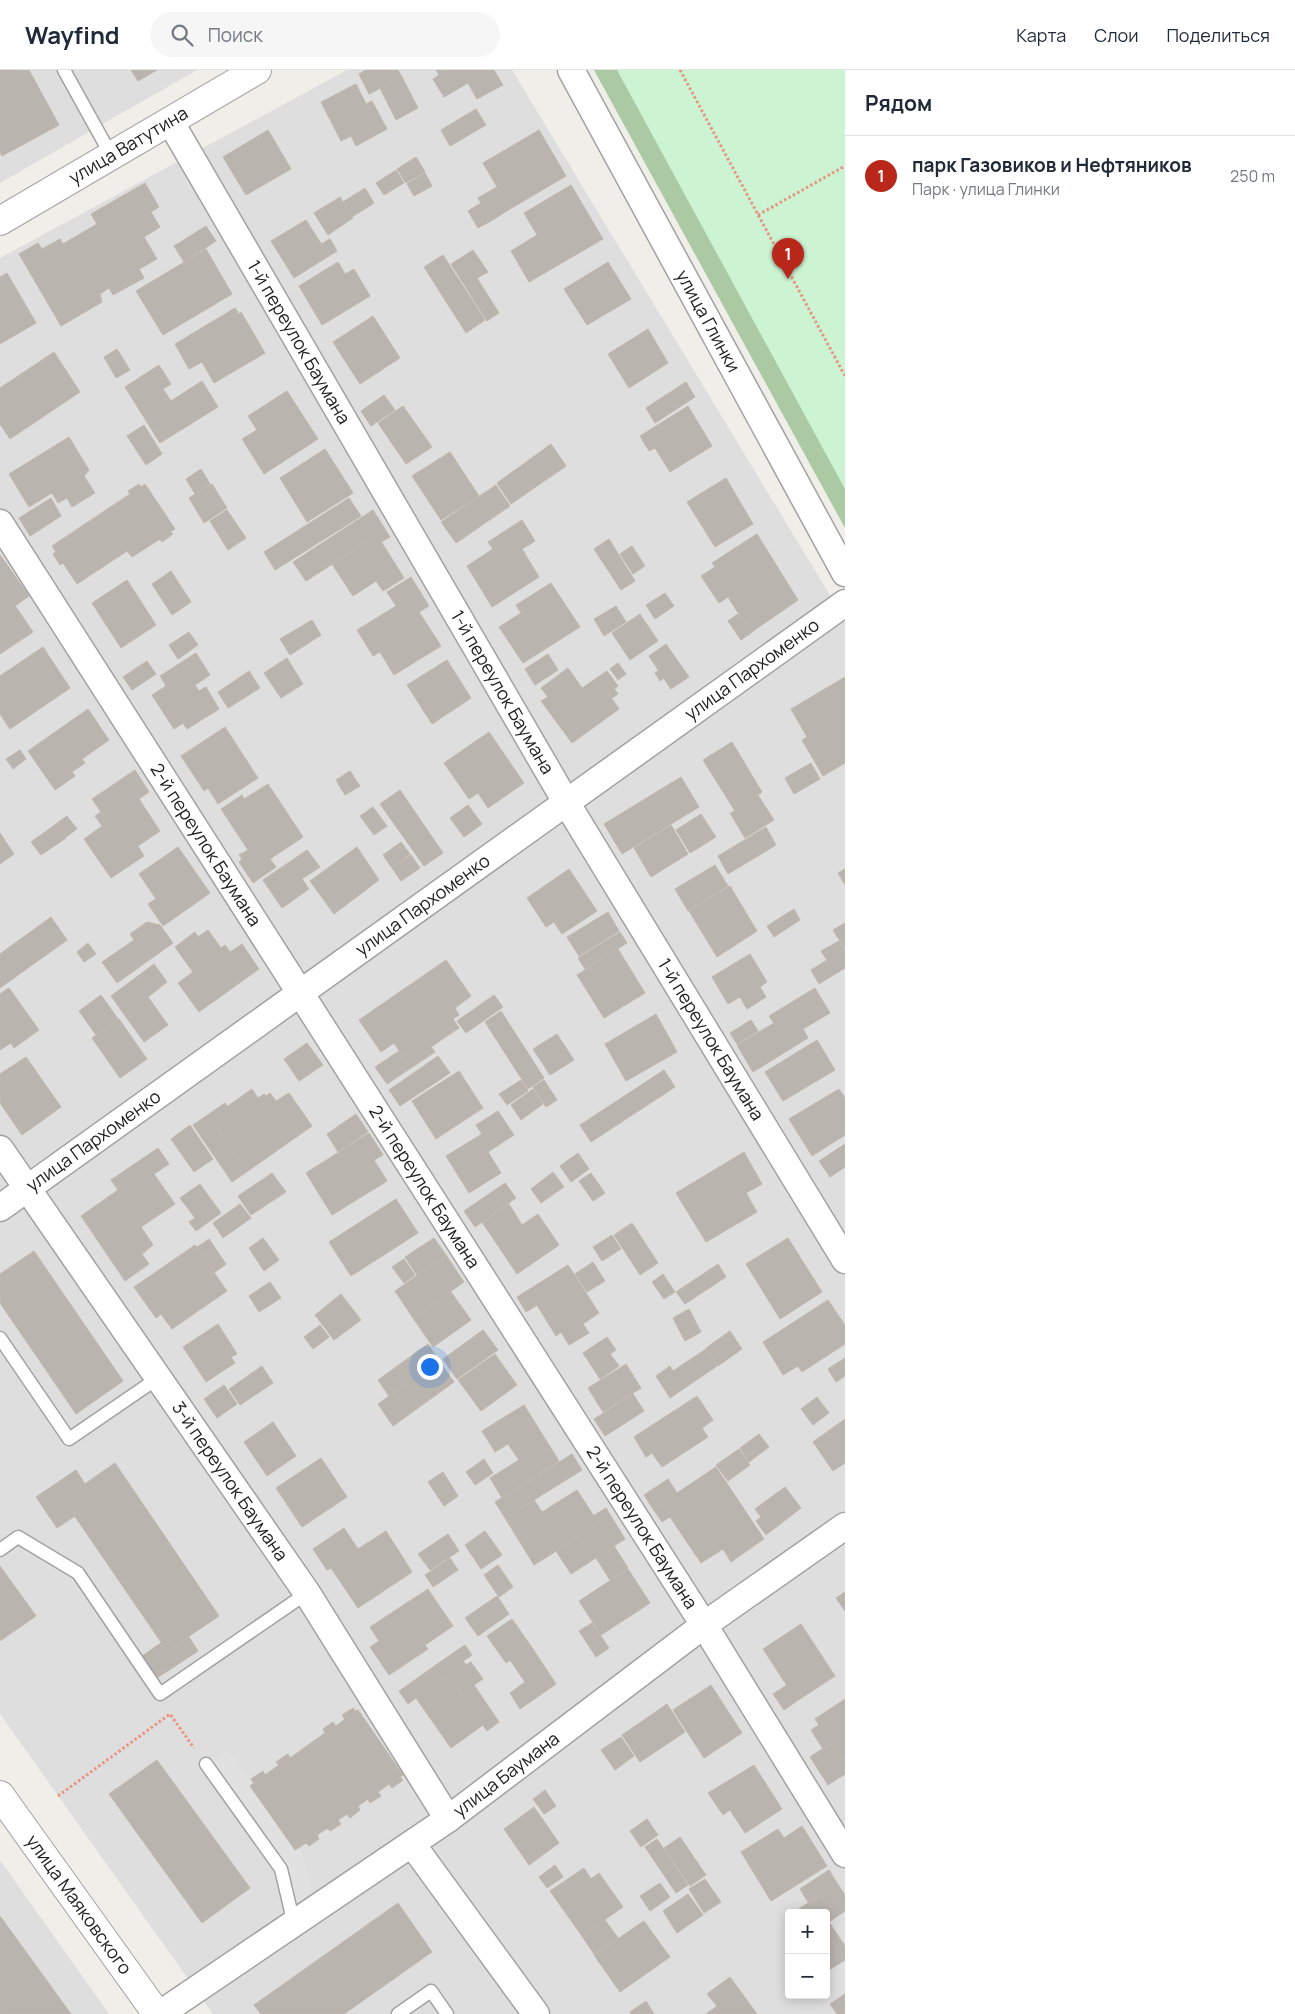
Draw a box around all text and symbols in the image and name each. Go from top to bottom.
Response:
search box [150,12,500,57]
text: Wayfind [25,18,120,51]
icon: search [168,21,196,49]
text: Поиск [208,22,263,48]
text: Карта [1016,23,1066,47]
text: Слои [1094,23,1138,47]
text: Поделиться [1166,23,1270,47]
text: Рядом [865,89,932,117]
street label: улица Ватутина [64,100,192,189]
text: парк Газовиков и Нефтяников [912,152,1192,178]
text: 1 [877,165,885,187]
text: 250 m [1230,165,1275,187]
text: Парк · улица Глинки [912,178,1060,200]
pin: 1 [772,238,804,279]
street label: 1-й переулок Баумана [242,255,357,428]
street label: улица Глинки [671,265,746,376]
street label: 1-й переулок Баумана [446,606,560,778]
street label: улица Пархоменко [679,612,824,725]
street label: 2-й переулок Баумана [145,758,268,931]
street label: улица Пархоменко [350,848,494,961]
street label: 1-й переулок Баумана [653,953,770,1125]
street label: улица Пархоменко [21,1084,165,1197]
street label: 2-й переулок Баумана [364,1100,486,1273]
your location [417,1354,443,1380]
street label: 3-й переулок Баумана [167,1396,294,1565]
street label: 2-й переулок Баумана [582,1441,704,1613]
street label: улица Баумана [448,1726,564,1822]
street label: улица Маяковского [21,1829,138,1979]
map controls [785,1909,830,1999]
button: + [785,1909,830,1954]
button: − [785,1954,830,1999]

